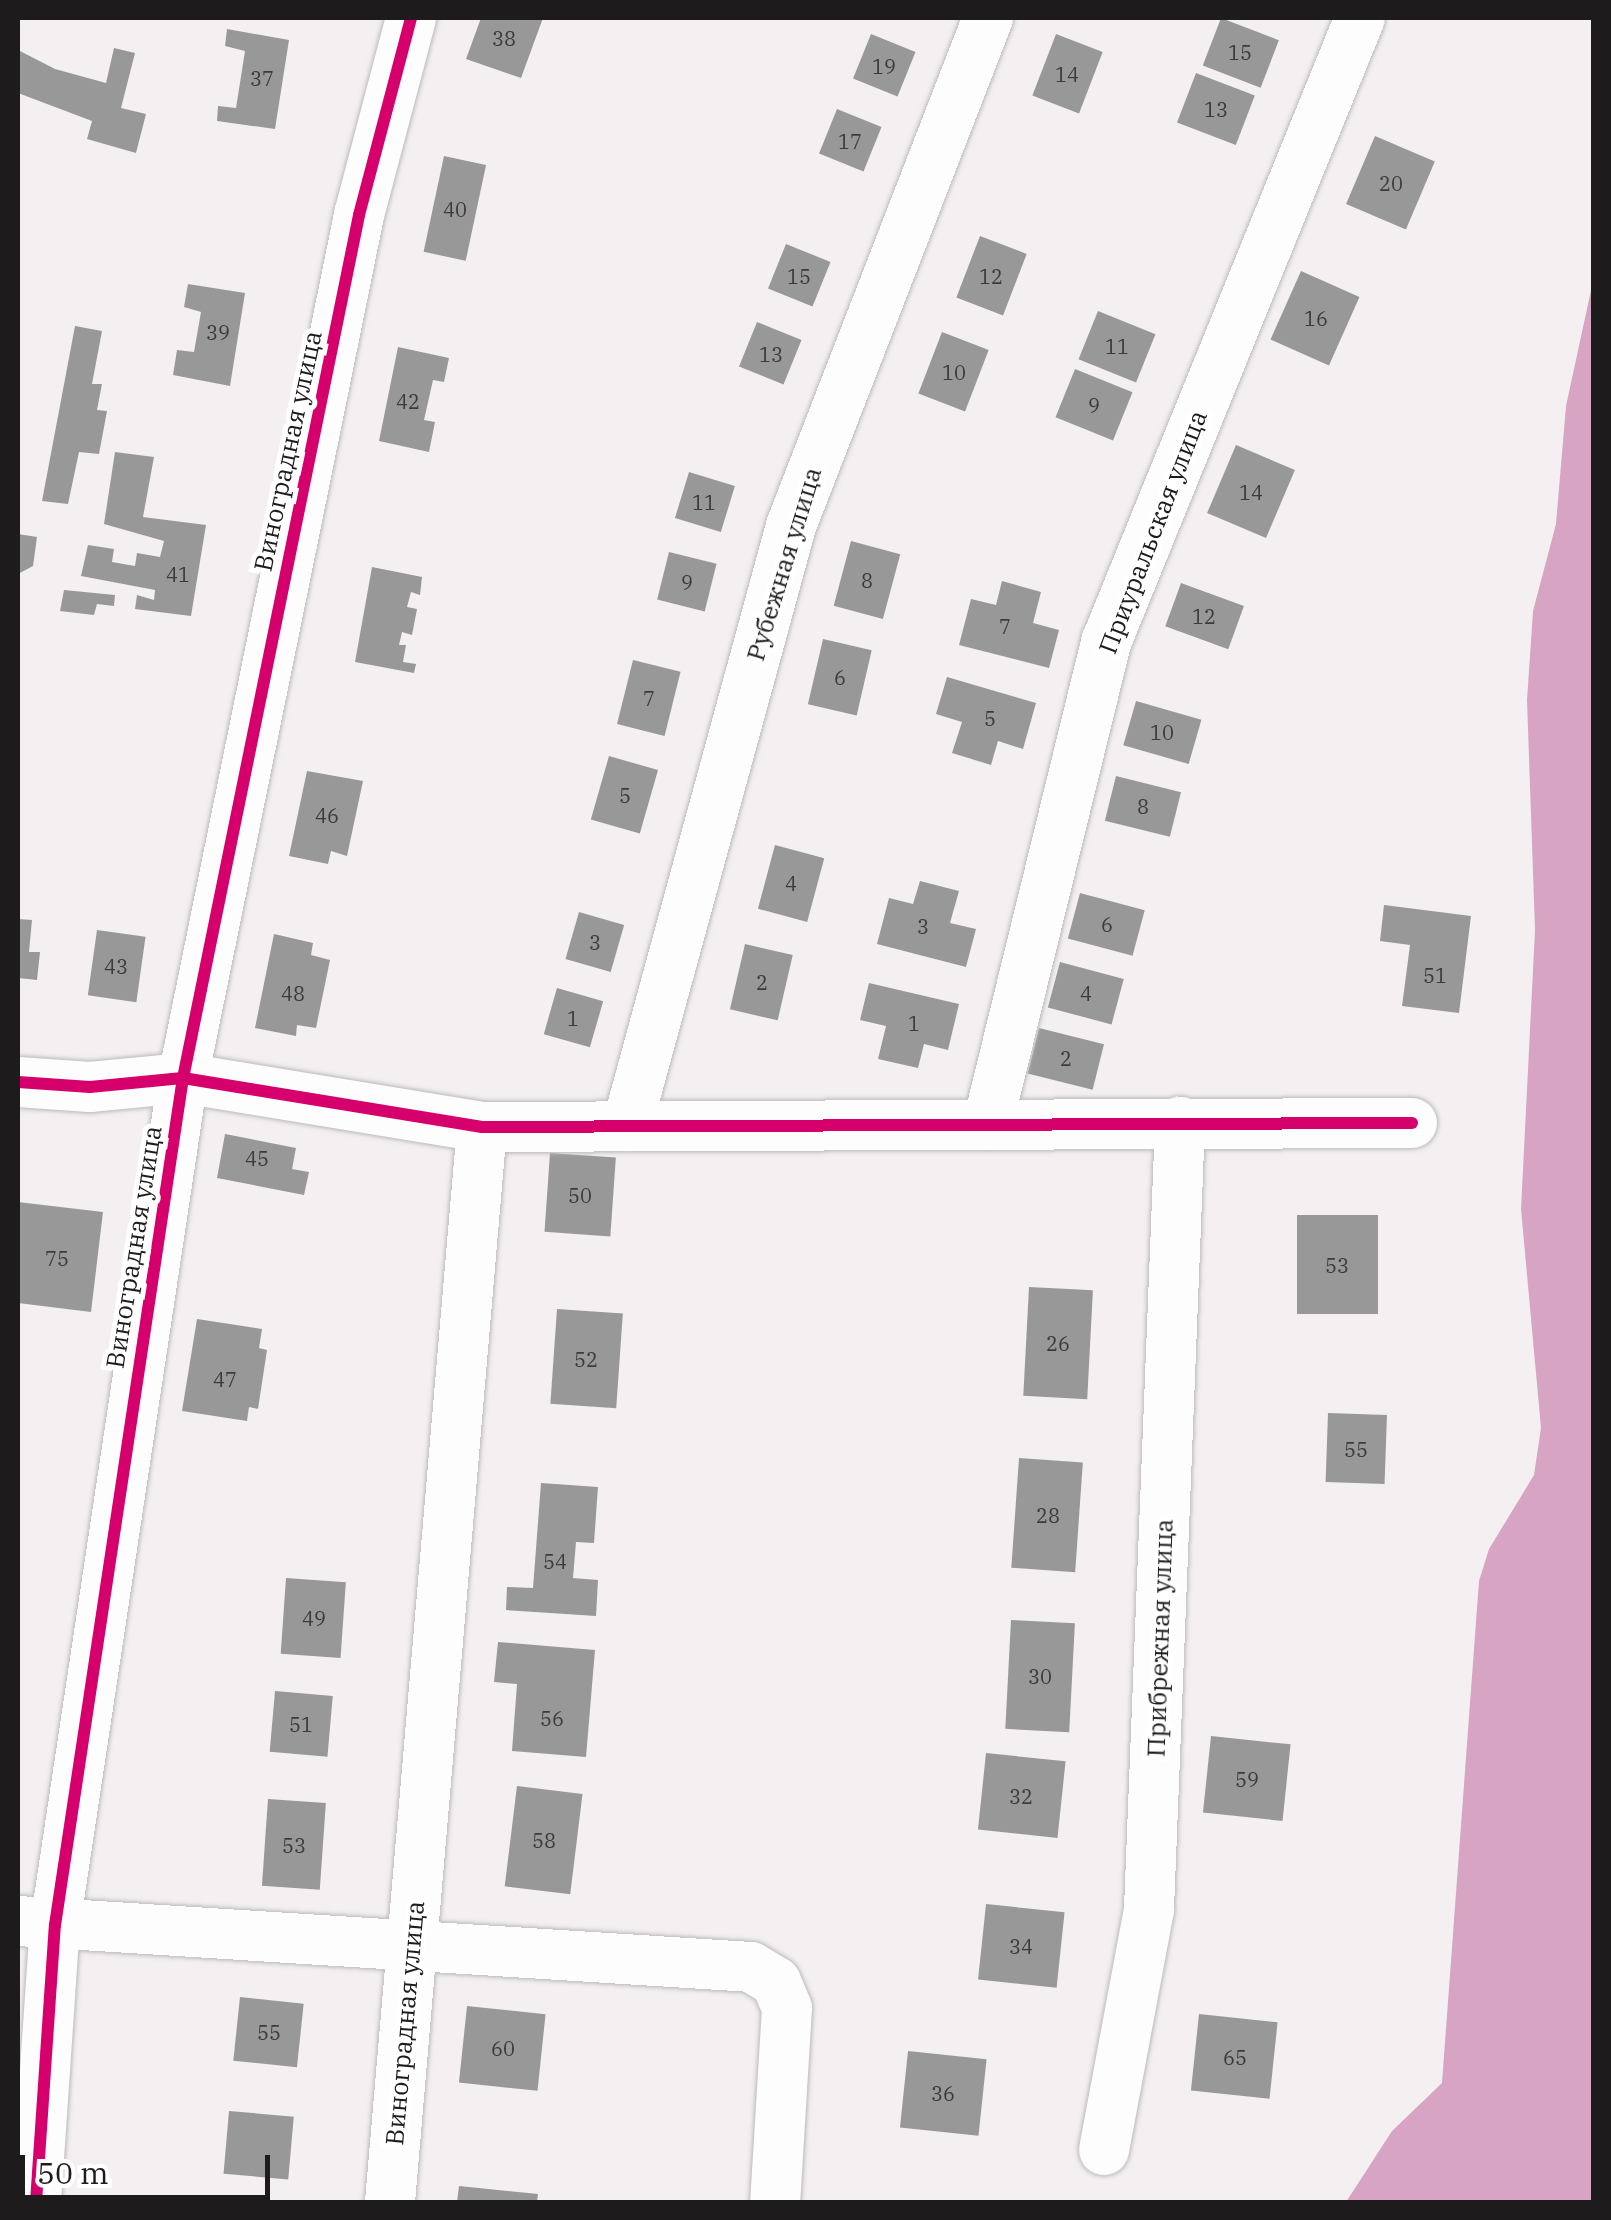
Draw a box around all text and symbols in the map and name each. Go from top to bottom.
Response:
house number: 38 [492,26,516,50]
house number: 15 [1228,40,1252,64]
house number: 19 [872,54,896,78]
house number: 14 [1055,62,1079,86]
house number: 37 [250,66,274,90]
house number: 13 [1204,97,1228,121]
house number: 17 [838,129,862,153]
house number: 20 [1379,171,1403,195]
house number: 40 [443,197,467,221]
house number: 15 [787,264,811,288]
house number: 12 [979,264,1003,288]
house number: 16 [1304,306,1328,330]
house number: 39 [206,320,230,344]
street label: Виноградная улица [248,328,328,574]
house number: 11 [1105,334,1129,358]
house number: 13 [759,342,783,366]
house number: 10 [942,360,966,384]
house number: 42 [396,389,420,413]
house number: 9 [1088,393,1100,417]
street label: Приуральская улица [1093,406,1213,658]
street label: Рубежная улица [740,464,828,664]
house number: 14 [1239,480,1263,504]
house number: 11 [692,490,716,514]
house number: 41 [166,562,190,586]
house number: 8 [861,568,873,592]
house number: 9 [681,570,693,594]
house number: 12 [1192,604,1216,628]
house number: 7 [999,614,1011,638]
house number: 6 [834,665,846,689]
house number: 7 [643,686,655,710]
house number: 5 [984,706,996,730]
house number: 10 [1150,720,1174,744]
house number: 5 [619,783,631,807]
house number: 8 [1137,794,1149,818]
house number: 46 [315,803,339,827]
house number: 4 [785,871,797,895]
house number: 6 [1101,912,1113,936]
house number: 3 [917,914,929,938]
house number: 3 [589,930,601,954]
house number: 43 [104,954,128,978]
house number: 51 [1423,963,1447,987]
house number: 2 [756,970,768,994]
house number: 48 [281,981,305,1005]
house number: 4 [1080,981,1092,1005]
house number: 1 [567,1006,579,1030]
house number: 1 [908,1011,920,1035]
house number: 2 [1060,1046,1072,1070]
street label: Виноградная улица [100,1124,168,1370]
house number: 45 [245,1146,269,1170]
house number: 50 [568,1183,592,1207]
house number: 75 [45,1246,69,1270]
house number: 53 [1325,1253,1349,1277]
house number: 26 [1046,1331,1070,1355]
house number: 52 [574,1347,598,1371]
house number: 47 [213,1367,237,1391]
house number: 55 [1344,1437,1368,1461]
house number: 28 [1036,1503,1060,1527]
street label: Прибрежная улица [1141,1518,1179,1758]
house number: 54 [543,1549,567,1573]
house number: 49 [302,1606,326,1630]
house number: 30 [1028,1664,1052,1688]
house number: 56 [540,1706,564,1730]
house number: 51 [289,1712,313,1736]
house number: 59 [1235,1767,1259,1791]
house number: 32 [1009,1784,1033,1808]
house number: 58 [532,1828,556,1852]
house number: 53 [282,1833,306,1857]
street label: Виноградная улица [379,1900,431,2146]
house number: 34 [1009,1934,1033,1958]
house number: 55 [257,2020,281,2044]
house number: 60 [491,2036,515,2060]
house number: 65 [1223,2045,1247,2069]
house number: 36 [931,2081,955,2105]
scale bar [25,2135,275,2197]
text: 50 m [37,2153,109,2192]

